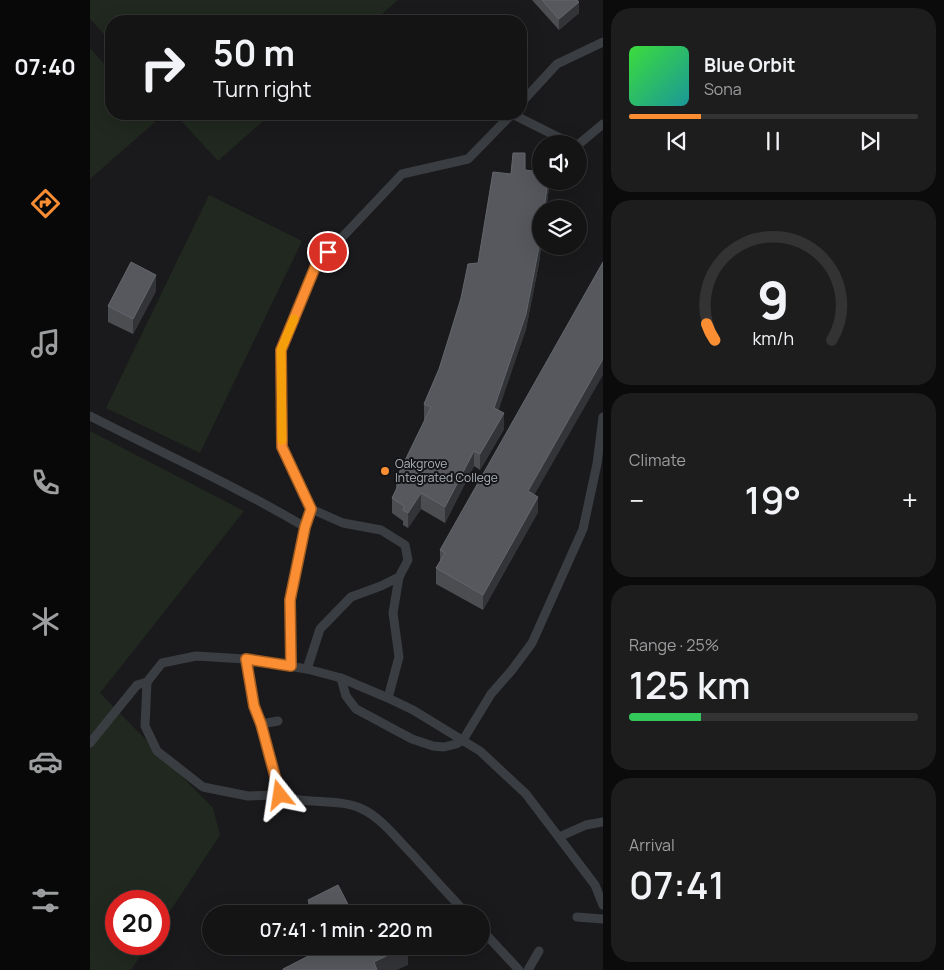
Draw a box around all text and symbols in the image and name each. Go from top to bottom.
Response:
text: 50 m [213,29,295,77]
icon: right [130,35,195,100]
text: 07:40 [14,52,76,82]
text: Blue Orbit [704,52,796,78]
text: Turn right [213,74,311,104]
text: Sona [704,78,742,100]
icon: previous [663,127,691,155]
icon: pause [759,127,787,155]
icon: next [856,127,884,155]
map controls [532,135,587,255]
button: sound [532,135,587,190]
icon: directions [28,186,63,221]
button: layers [532,200,587,255]
pin [307,231,349,273]
icon: arrive [314,238,342,266]
text: 9 [757,264,790,335]
icon: music [28,326,63,361]
text: km/h [753,326,794,350]
text: Climate [629,449,686,471]
place label: Oakgrove Integrated College [395,455,498,486]
icon: phone [28,465,63,500]
marker: Oakgrove Integrated College [379,465,391,477]
text: 19° [745,473,801,525]
text: − [629,481,644,519]
text: + [902,481,918,519]
icon: climate [28,604,63,639]
text: Range · 25% [629,634,719,656]
text: 125 km [629,658,751,710]
icon: car [28,744,63,779]
position arrow [253,768,305,820]
text: Arrival [629,834,675,856]
text: 07:41 [629,858,725,910]
icon: filters [28,883,63,918]
speed limit sign: 20 [105,890,170,955]
text: 07:41 · 1 min · 220 m [259,917,433,943]

